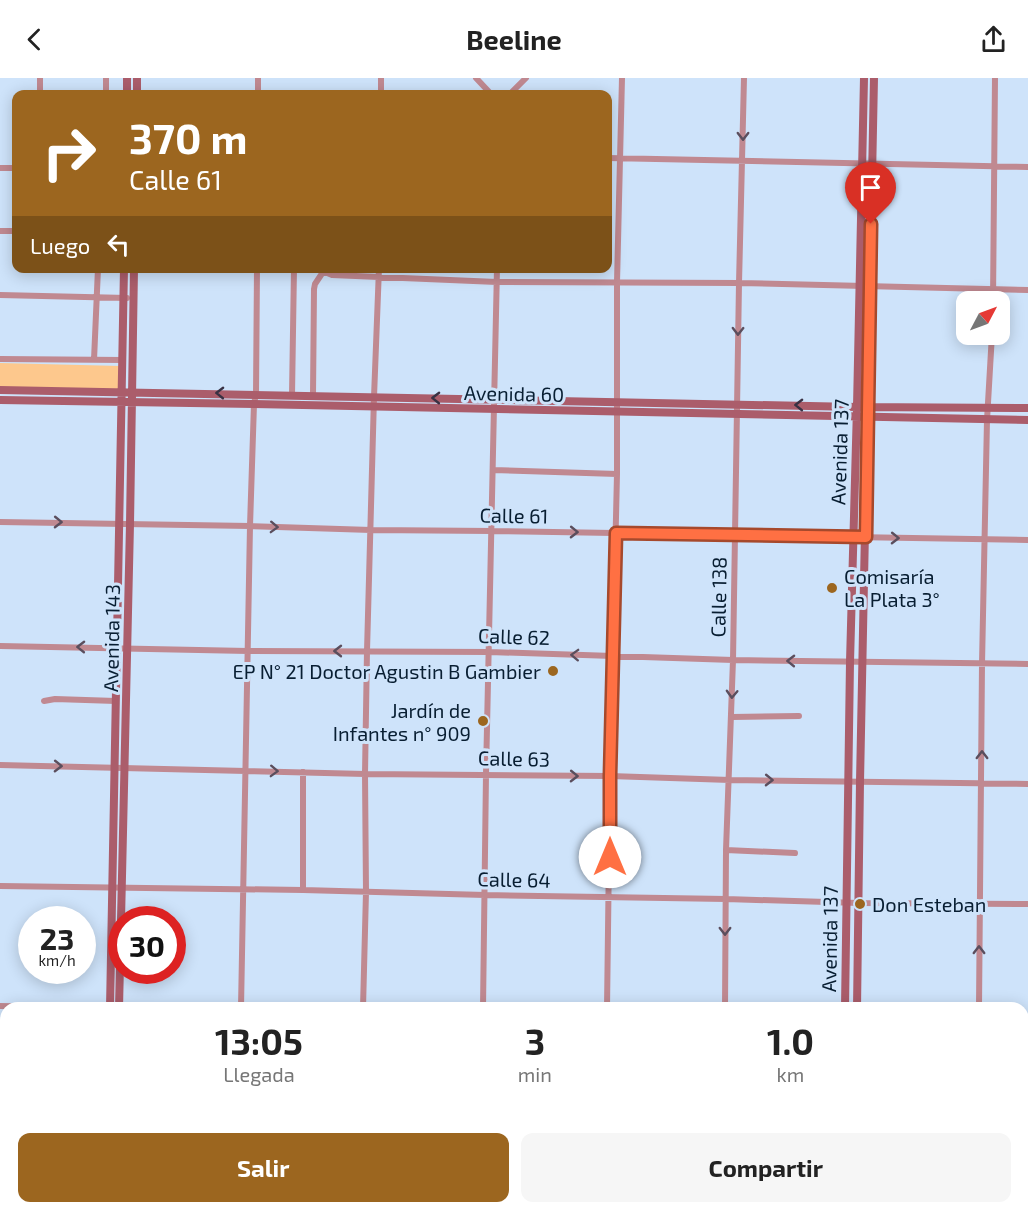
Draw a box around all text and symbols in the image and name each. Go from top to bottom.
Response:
icon: back [18,23,51,56]
text: Beeline [466,23,562,55]
icon: share [977,23,1010,56]
text: 370 m [129,112,248,162]
icon: right [30,114,108,192]
one-way arrow [737,132,749,141]
pin [845,162,896,224]
text: Calle 61 [129,163,222,195]
icon: arrive [854,171,887,204]
icon: left [102,228,135,261]
text: Luego [30,232,90,258]
north arrow [956,291,1010,345]
map controls [956,291,1010,345]
one-way arrow [732,327,744,336]
street label: Avenida 60 [464,380,564,406]
one-way arrow [216,387,225,400]
one-way arrow [432,392,441,404]
one-way arrow [795,399,804,411]
street label: Avenida 137 [825,399,853,505]
street label: Calle 61 [479,502,549,528]
one-way arrow [54,516,63,529]
one-way arrow [270,521,279,533]
one-way arrow [570,526,579,538]
one-way arrow [891,532,900,544]
street label: Calle 138 [705,556,731,638]
place label: Comisaría La Plata 3° [844,564,940,611]
marker: Comisaría La Plata 3° [825,581,839,595]
street label: Avenida 143 [98,584,124,692]
street label: Calle 62 [478,623,550,649]
one-way arrow [76,641,85,653]
one-way arrow [334,645,343,657]
one-way arrow [571,648,580,661]
one-way arrow [787,655,796,667]
place label: EP N° 21 Doctor Agustin B Gambier [233,659,541,683]
marker: EP N° 21 Doctor Agustin B Gambier [546,664,560,678]
one-way arrow [726,690,739,699]
place label: Jardín de Infantes n° 909 [333,698,471,745]
marker: Jardín de Infantes n° 909 [476,714,490,728]
street label: Calle 63 [478,745,550,771]
one-way arrow [976,750,988,759]
one-way arrow [54,760,63,773]
one-way arrow [270,765,279,778]
one-way arrow [570,770,579,782]
one-way arrow [765,774,774,787]
position arrow [578,825,642,889]
street label: Calle 64 [477,866,551,892]
street label: Avenida 137 [816,886,842,992]
place label: Don Esteban [872,892,986,916]
marker: Don Esteban [853,897,867,911]
speed limit sign: 30 [108,906,186,984]
text: 23 [40,920,74,956]
one-way arrow [719,927,731,936]
one-way arrow [973,945,985,954]
text: km/h [38,951,76,969]
text: 13:05 [215,1019,303,1062]
text: 3 [525,1019,545,1062]
text: 1.0 [767,1019,814,1062]
text: Llegada [223,1062,295,1086]
text: min [518,1062,552,1086]
text: km [777,1062,804,1086]
button: Salir [18,1133,509,1202]
button: Compartir [521,1133,1011,1202]

